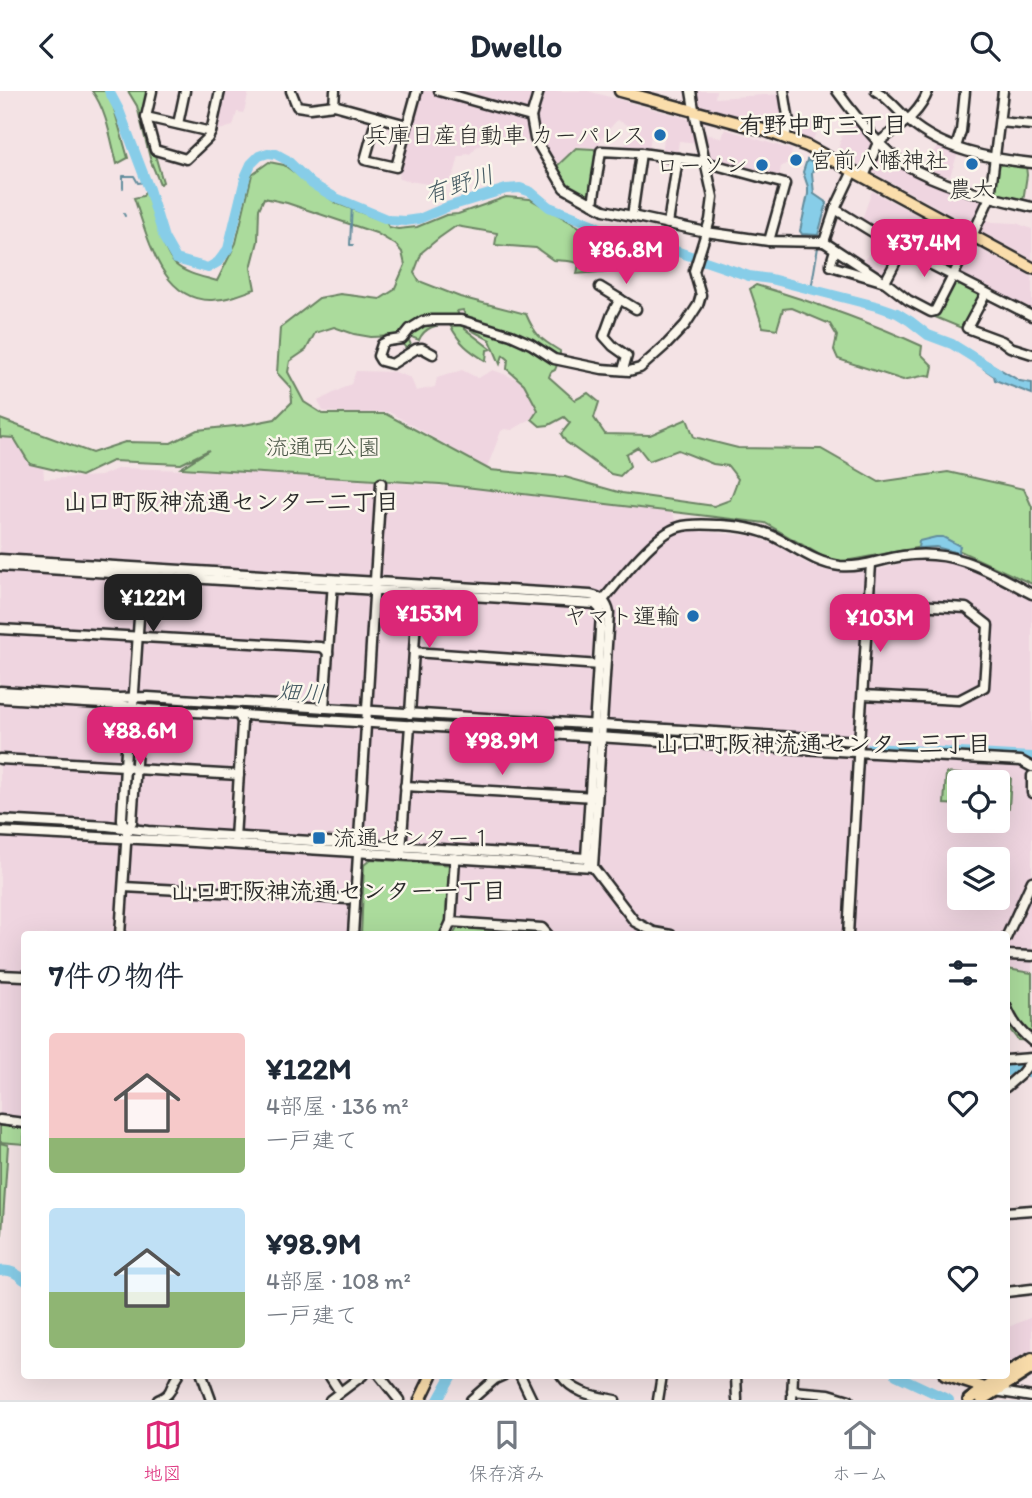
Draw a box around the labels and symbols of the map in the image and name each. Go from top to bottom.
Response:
district label: 有野中町三丁目 [739,110,907,139]
place label: 兵庫日産自動車 カーパレス [365,121,646,149]
marker: 兵庫日産自動車 カーパレス [652,127,668,143]
place label: 宮前八幡神社 [810,146,948,174]
place label: ローソン [656,151,748,179]
marker: 宮前八幡神社 [788,152,804,168]
marker: 農大 [964,156,980,172]
marker: ローソン [754,157,770,173]
water label: 有野川 [420,159,498,209]
place label: 農大 [949,175,995,203]
pin: ¥37.4M [867,219,981,279]
pin: ¥86.8M [569,227,683,286]
park label: 流通西公園 [266,433,381,461]
district label: 山口町阪神流通センター二丁目 [63,487,399,516]
pin: ¥122M [104,575,202,634]
pin: ¥153M [380,591,478,650]
pin: ¥103M [831,595,929,654]
place label: ヤマト運輸 [564,602,679,630]
marker: ヤマト運輸 [685,608,701,624]
water label: 畑川 [276,676,326,708]
pin: ¥88.6M [83,707,197,767]
pin: ¥98.9M [445,717,559,777]
district label: 山口町阪神流通センター三丁目 [655,729,991,758]
place label: 流通センター１ [333,824,493,852]
marker: 流通センター１ [311,830,327,846]
district label: 山口町阪神流通センター一丁目 [170,876,506,905]

